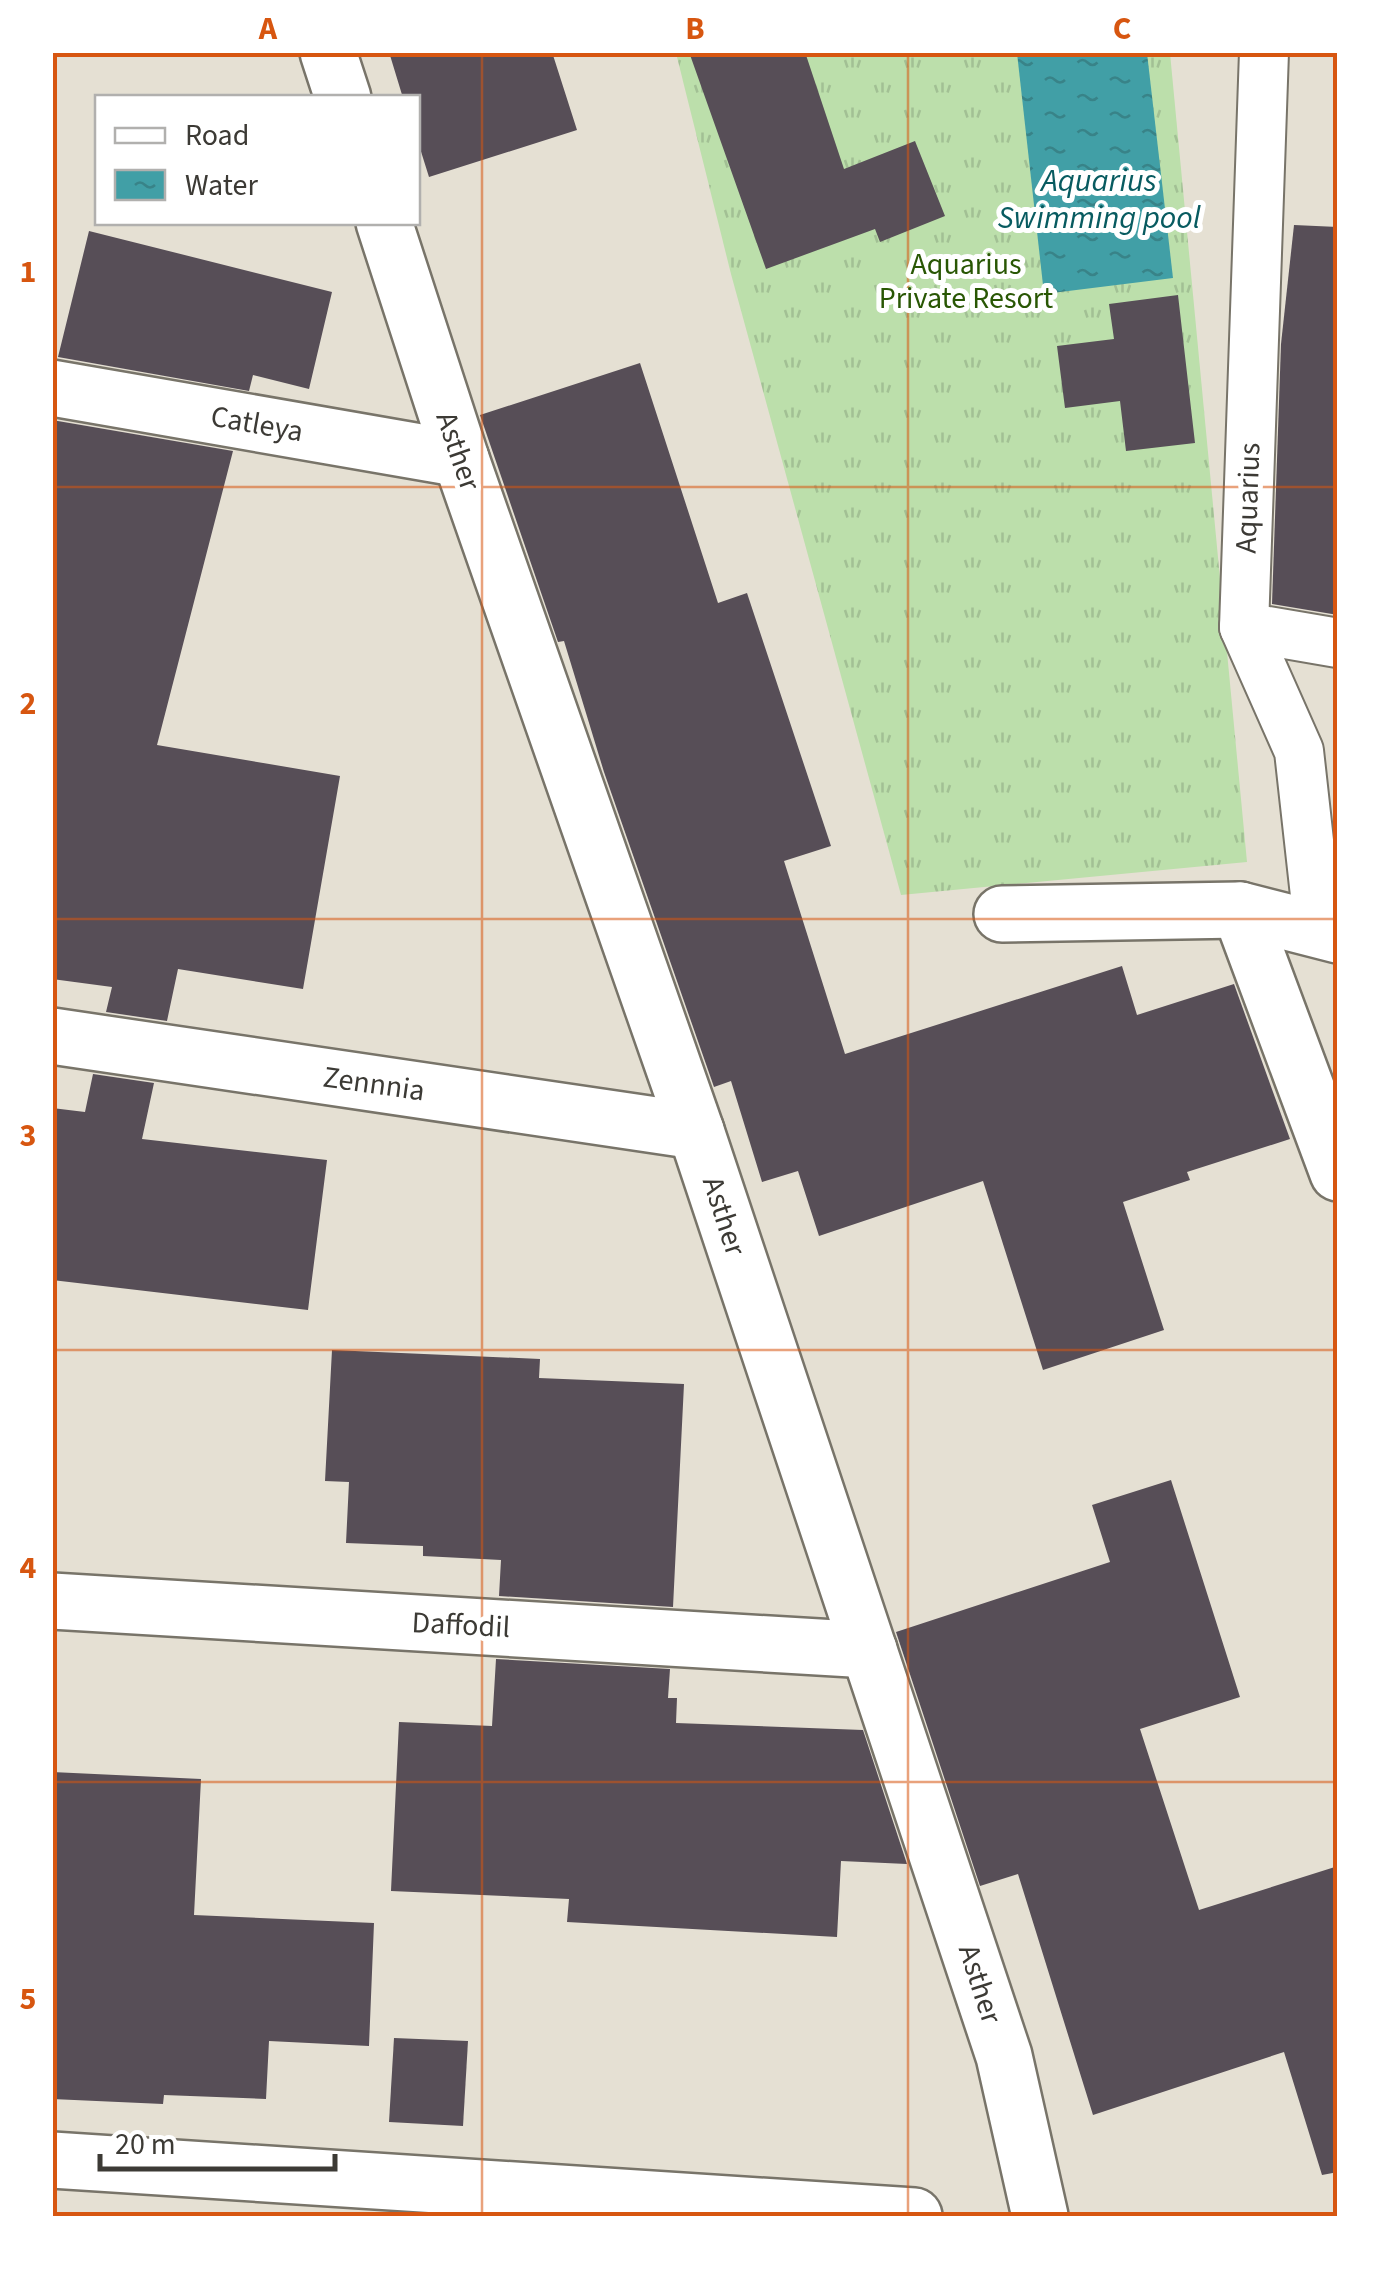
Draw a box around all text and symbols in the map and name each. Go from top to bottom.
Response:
text: A [258,6,278,52]
text: B [685,6,705,52]
text: C [1113,6,1131,52]
legend [95,95,420,225]
text: Road [185,114,249,157]
water label: Aquarius Swimming pool [997,158,1201,241]
text: Water [185,164,258,207]
park label: Aquarius Private Resort [879,243,1053,320]
text: 1 [20,249,36,295]
street label: Catleya [207,395,307,453]
street label: Asther [425,406,492,497]
street label: Aquarius [1225,442,1271,554]
text: 2 [20,681,36,727]
street label: Zennnia [320,1056,428,1112]
text: 3 [20,1113,36,1159]
street label: Asther [691,1171,757,1262]
text: 4 [20,1545,37,1591]
street label: Daffodil [411,1601,511,1649]
street label: Asther [947,1939,1013,2030]
text: 5 [20,1976,36,2022]
scale bar [100,2109,335,2171]
text: 20 m [115,2123,176,2166]

